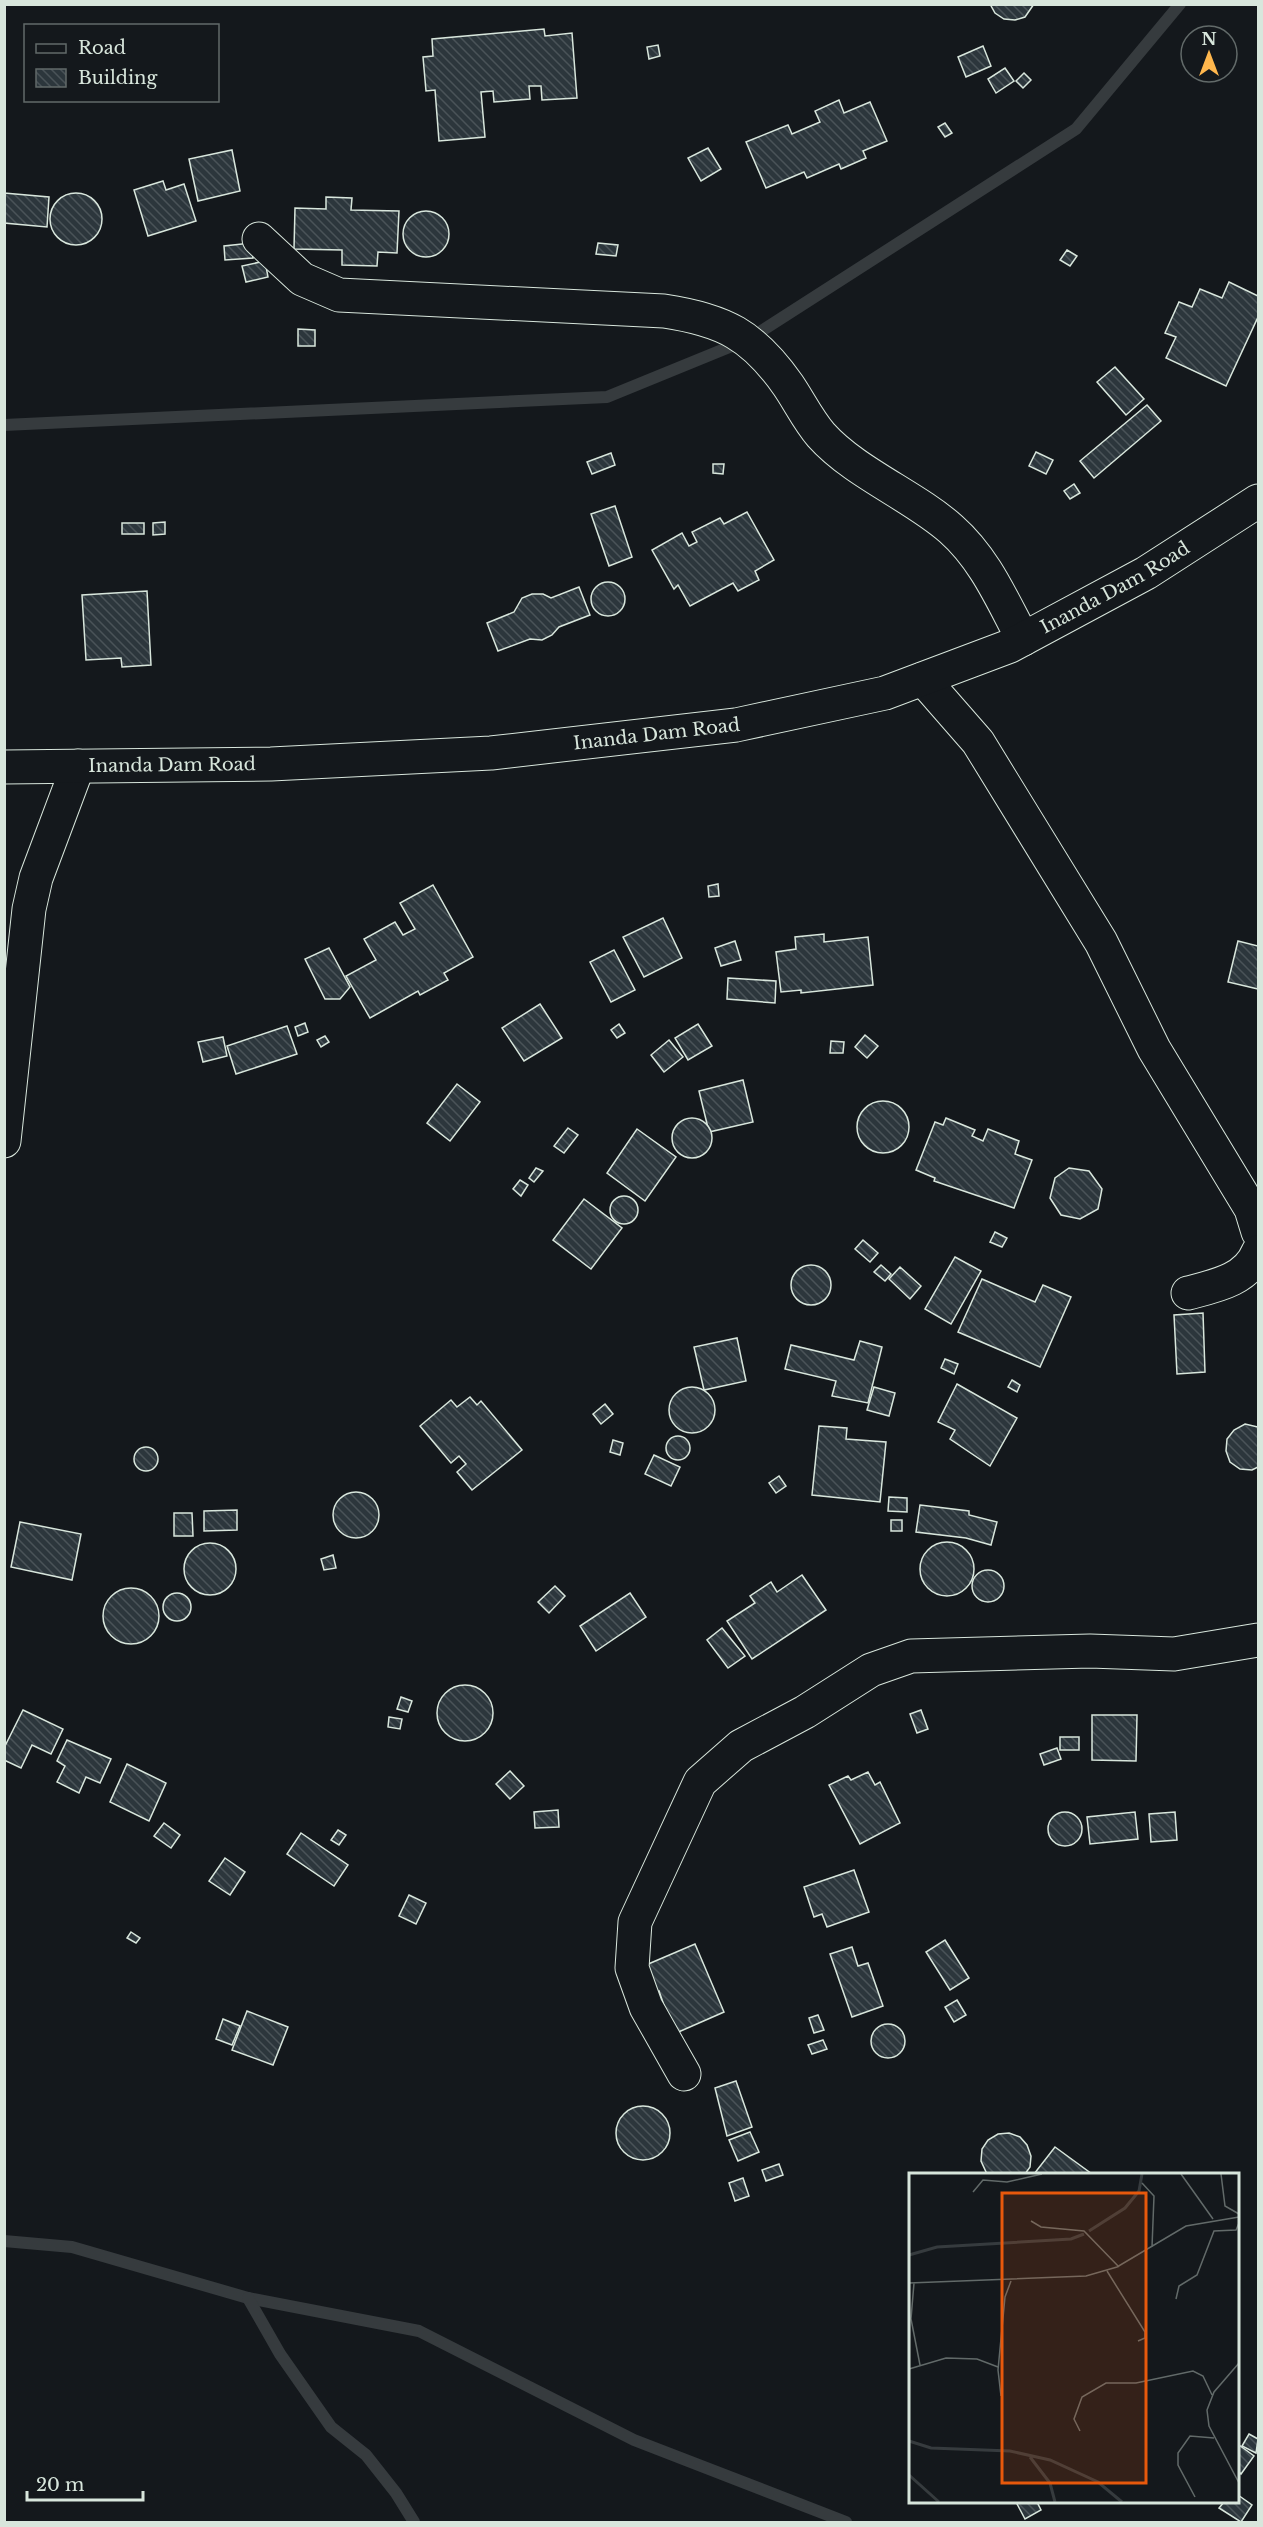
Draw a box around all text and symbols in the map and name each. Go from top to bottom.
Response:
legend [24,24,219,102]
north arrow [1179,24,1239,84]
text: N [1201,29,1217,49]
text: Road [78,37,126,59]
text: Building [78,67,157,89]
street label: Inanda Dam Road [1037,537,1194,638]
street label: Inanda Dam Road [572,714,741,755]
street label: Inanda Dam Road [88,753,256,777]
inset map [909,2173,1239,2503]
scale bar [27,2464,142,2502]
text: 20 m [36,2474,84,2496]

